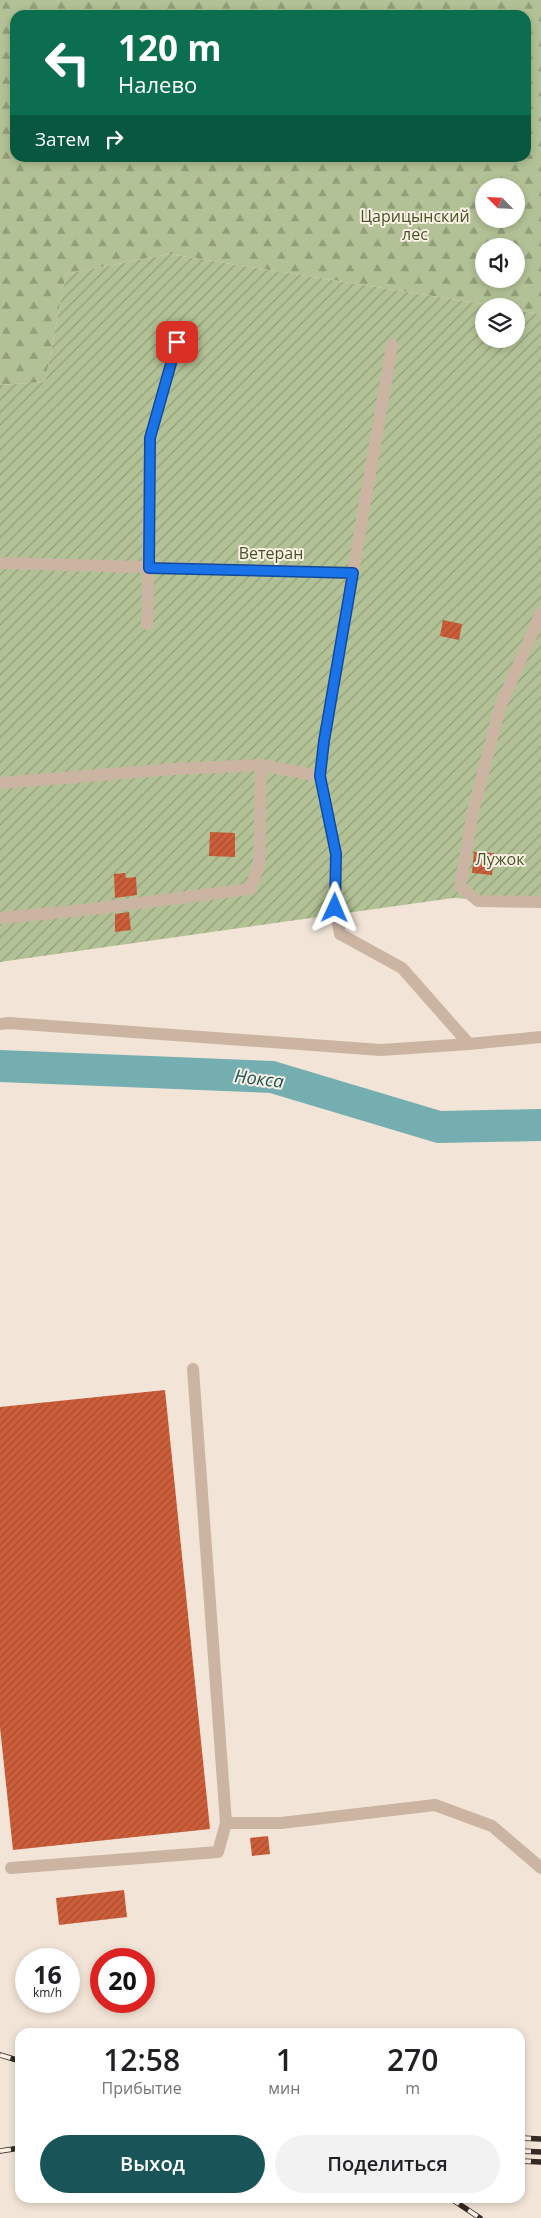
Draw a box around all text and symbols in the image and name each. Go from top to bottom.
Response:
text: 120 m [118,24,222,71]
icon: left [35,30,100,95]
text: Налево [118,69,197,99]
icon: right [100,125,128,153]
text: Затем [35,126,90,152]
north arrow [475,178,525,228]
map controls [475,178,525,348]
park label: Царицынский лес [360,205,470,245]
button: sound [475,238,525,288]
button: layers [475,298,525,348]
pin [156,321,198,363]
icon: arrive [163,328,191,356]
park label: Ветеран [239,542,303,564]
park label: Лужок [476,848,525,870]
position arrow [308,881,360,933]
water label: Нокса [233,1063,285,1093]
speed limit sign: 20 [90,1948,155,2013]
text: 16 [33,1957,62,1991]
text: km/h [33,1984,62,2001]
text: 12:58 [103,2039,180,2080]
text: 1 [276,2039,293,2080]
text: 270 [387,2039,438,2080]
text: Прибытие [102,2077,182,2099]
text: мин [268,2077,300,2099]
text: m [405,2077,420,2099]
button: Выход [40,2135,265,2193]
button: Поделиться [275,2135,500,2193]

